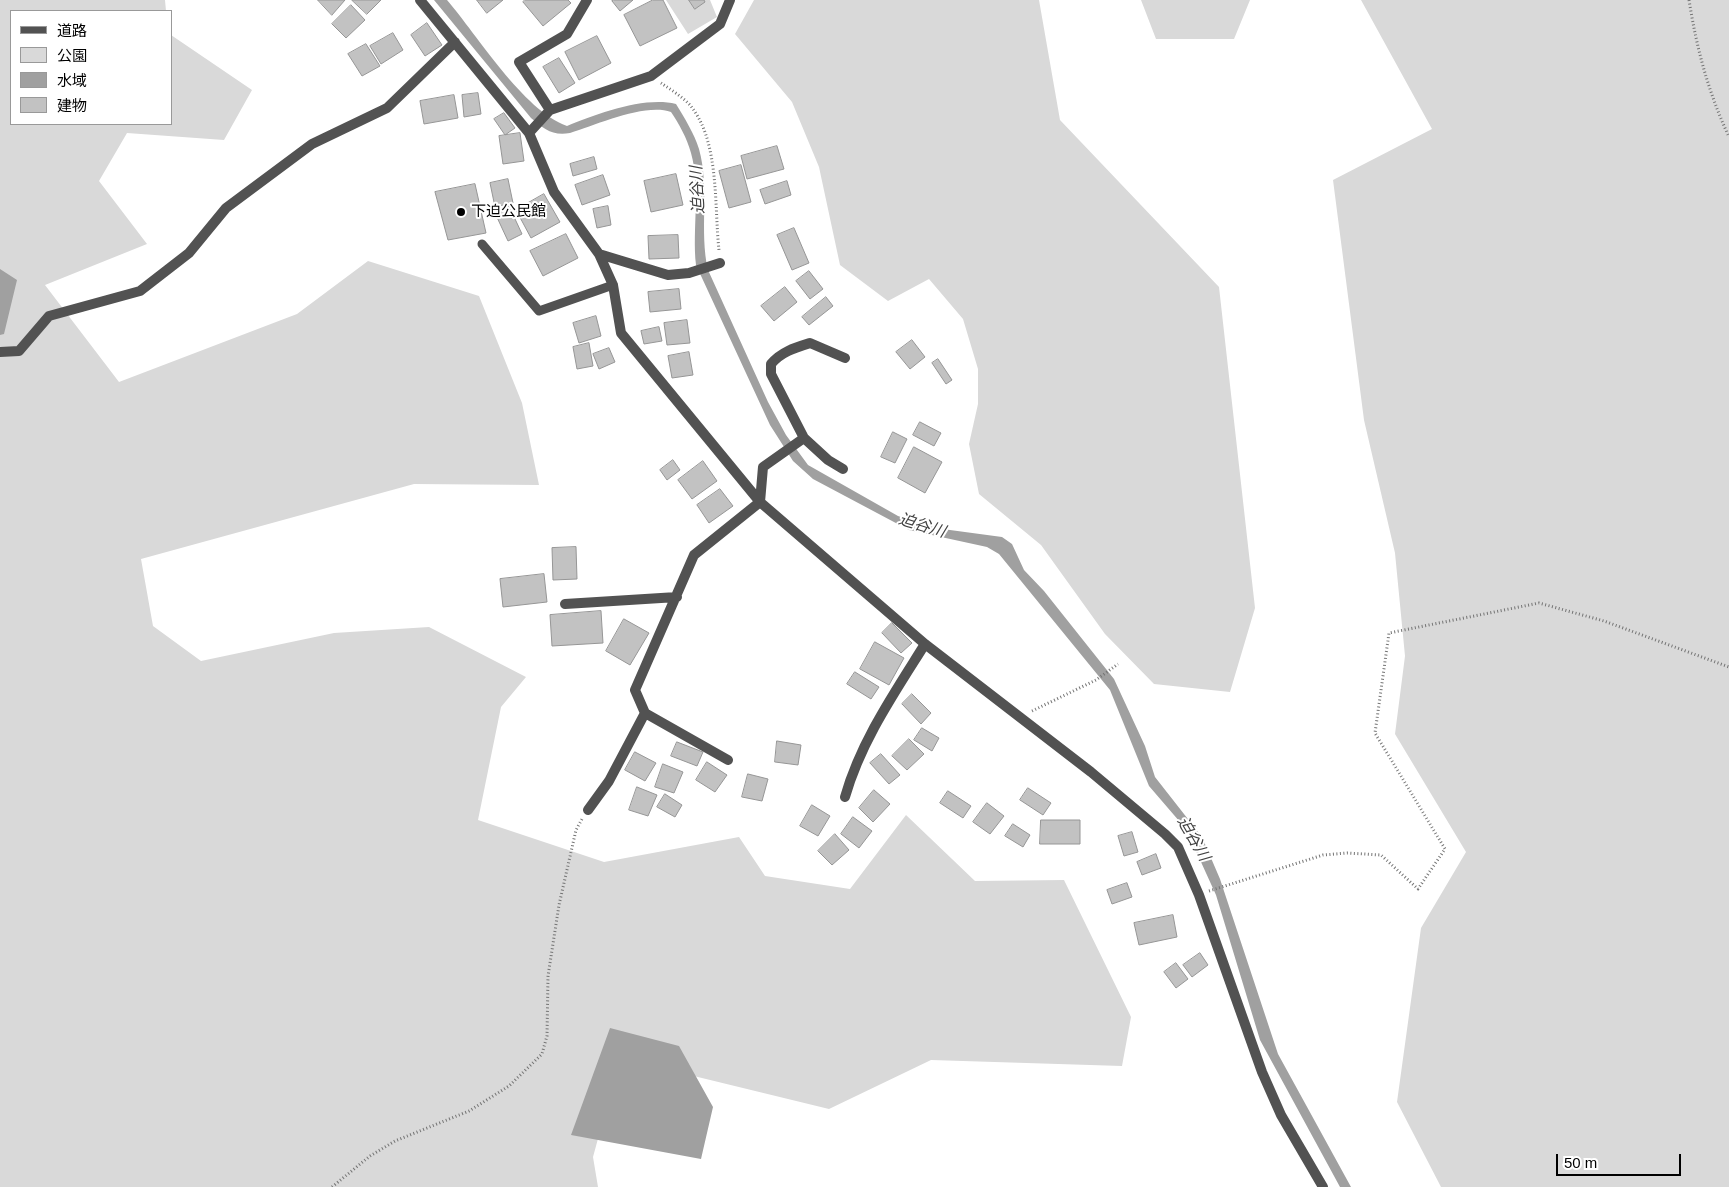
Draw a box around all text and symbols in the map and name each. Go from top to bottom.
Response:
legend [10,10,172,125]
text: 道路 [57,22,87,39]
text: 公園 [57,47,87,64]
text: 水域 [57,72,87,89]
text: 建物 [57,97,87,114]
water label: 迫谷川 [687,166,709,214]
place label: 下迫公民館 [471,203,546,221]
marker: 下迫公民館 [455,206,467,218]
water label: 迫谷川 [896,510,948,542]
water label: 迫谷川 [1173,813,1213,865]
scale bar [1559,1144,1684,1176]
text: 50 m [1564,1154,1597,1171]

